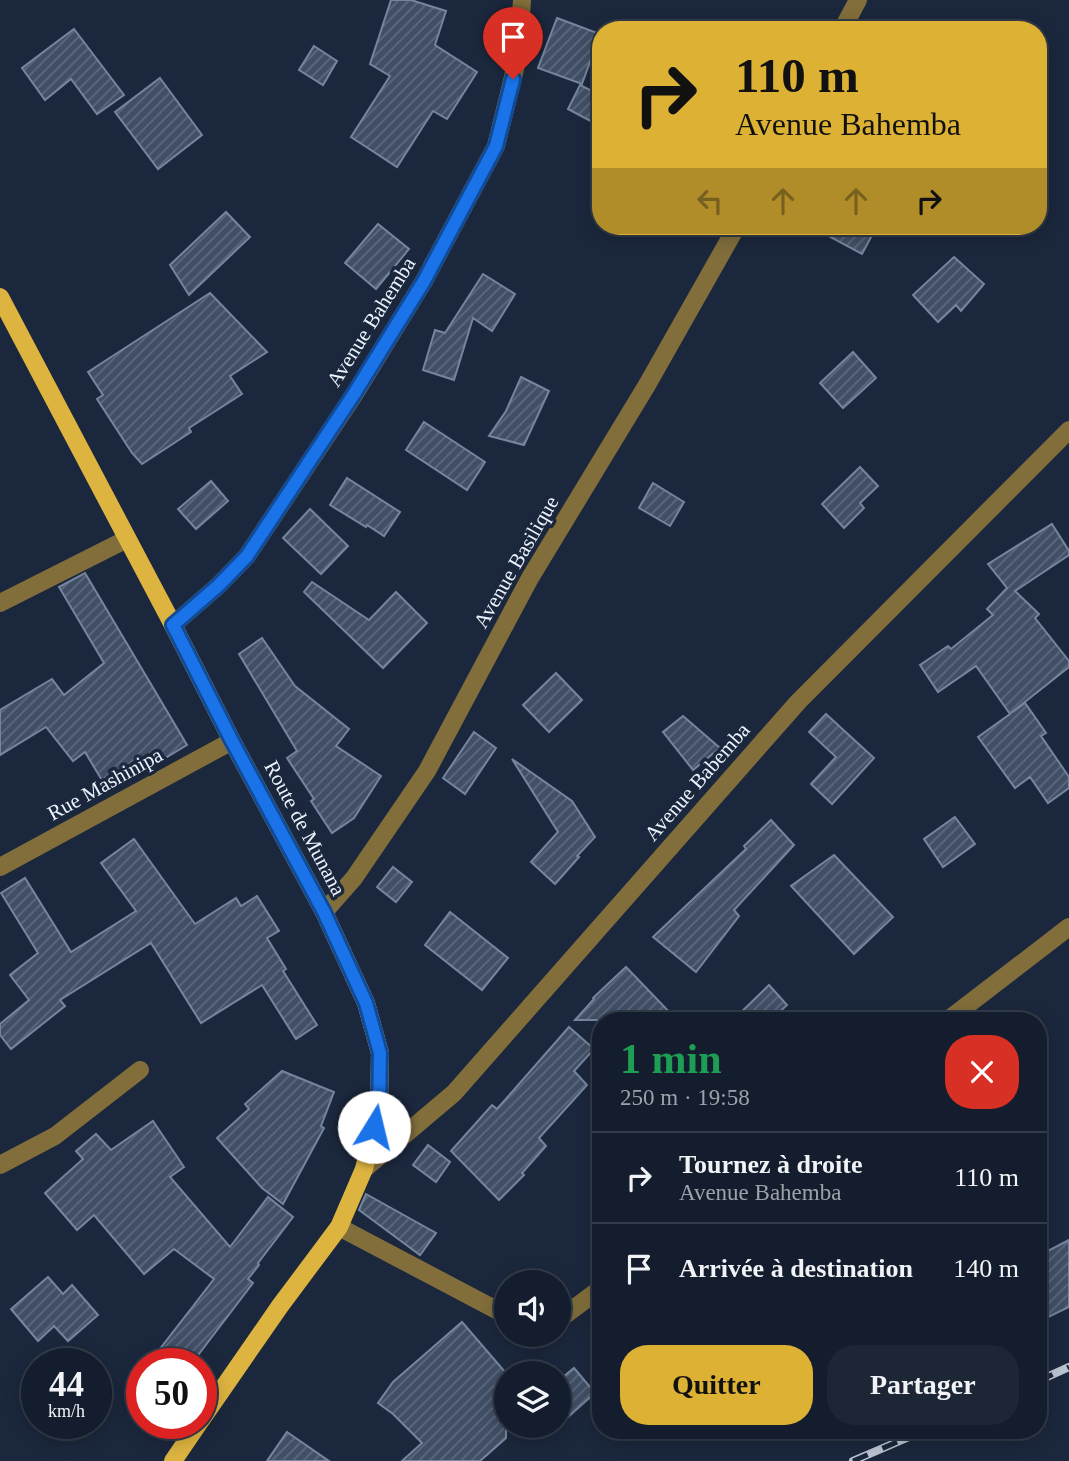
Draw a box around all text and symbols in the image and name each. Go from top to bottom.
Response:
pin [483,7,543,79]
icon: arrive [494,18,532,56]
text: 110 m [735,48,859,103]
icon: right [620,49,711,140]
text: Avenue Bahemba [735,106,961,142]
icon: left [691,182,729,220]
icon: ahead [764,182,802,220]
icon: ahead [837,182,875,220]
icon: right [910,182,948,220]
street label: Avenue Bahemba [322,252,421,391]
street label: Avenue Basilique [469,492,563,632]
street label: Avenue Babemba [639,718,755,846]
street label: Rue Mashinipa [43,742,167,825]
street label: Route de Munana [259,756,351,900]
button: close [945,1035,1019,1109]
text: 1 min [620,1036,722,1082]
text: 250 m · 19:58 [620,1085,750,1110]
position arrow [337,1090,411,1164]
text: Tournez à droite [679,1150,862,1179]
icon: right [620,1159,658,1197]
text: 110 m [954,1163,1019,1192]
text: Avenue Bahemba [679,1180,841,1205]
icon: arrive [620,1250,658,1288]
text: Arrivée à destination [679,1254,913,1283]
text: 140 m [953,1254,1019,1283]
map controls [494,1270,571,1438]
button: sound [494,1270,571,1347]
button: Quitter [620,1345,813,1425]
button: Partager [827,1345,1019,1425]
speed limit sign: 50 [126,1348,217,1439]
button: layers [494,1361,571,1438]
text: 44 [49,1365,84,1404]
text: km/h [48,1401,85,1421]

